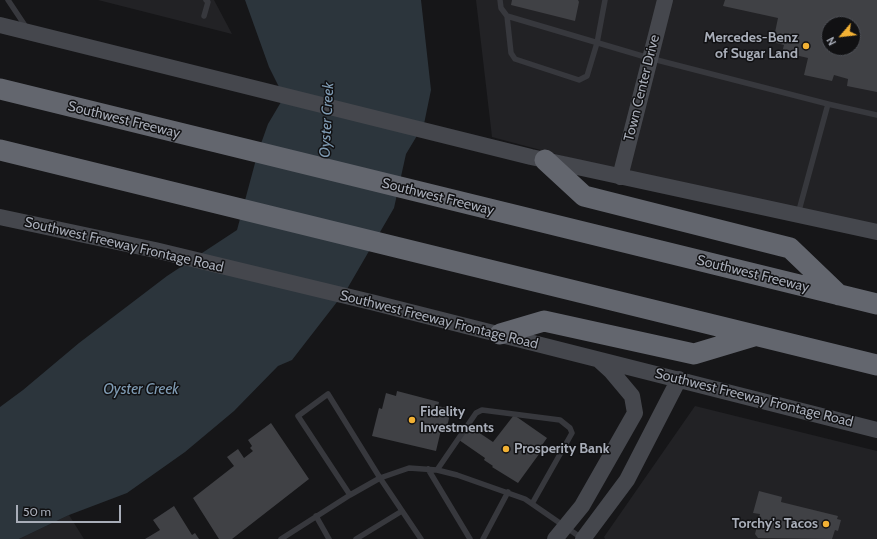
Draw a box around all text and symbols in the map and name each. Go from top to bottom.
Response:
north arrow [821,16,861,56]
place label: Mercedes-Benz of Sugar Land [704,30,798,62]
street label: Town Center Drive [621,33,663,143]
text: N [823,34,839,48]
marker: Mercedes-Benz of Sugar Land [801,41,811,51]
water label: Oyster Creek [316,82,338,158]
street label: Southwest Freeway [66,98,182,142]
street label: Southwest Freeway [380,175,496,219]
street label: Southwest Freeway Frontage Road [23,214,225,276]
street label: Southwest Freeway [695,252,811,296]
street label: Southwest Freeway Frontage Road [338,287,540,353]
street label: Southwest Freeway Frontage Road [653,365,855,431]
water label: Oyster Creek [103,381,179,399]
place label: Fidelity Investments [420,404,494,436]
marker: Fidelity Investments [407,415,417,425]
place label: Prosperity Bank [514,441,610,457]
marker: Prosperity Bank [501,444,511,454]
scale bar [18,497,123,523]
text: 50 m [23,504,51,519]
place label: Torchy's Tacos [732,516,818,532]
marker: Torchy's Tacos [821,519,831,529]

